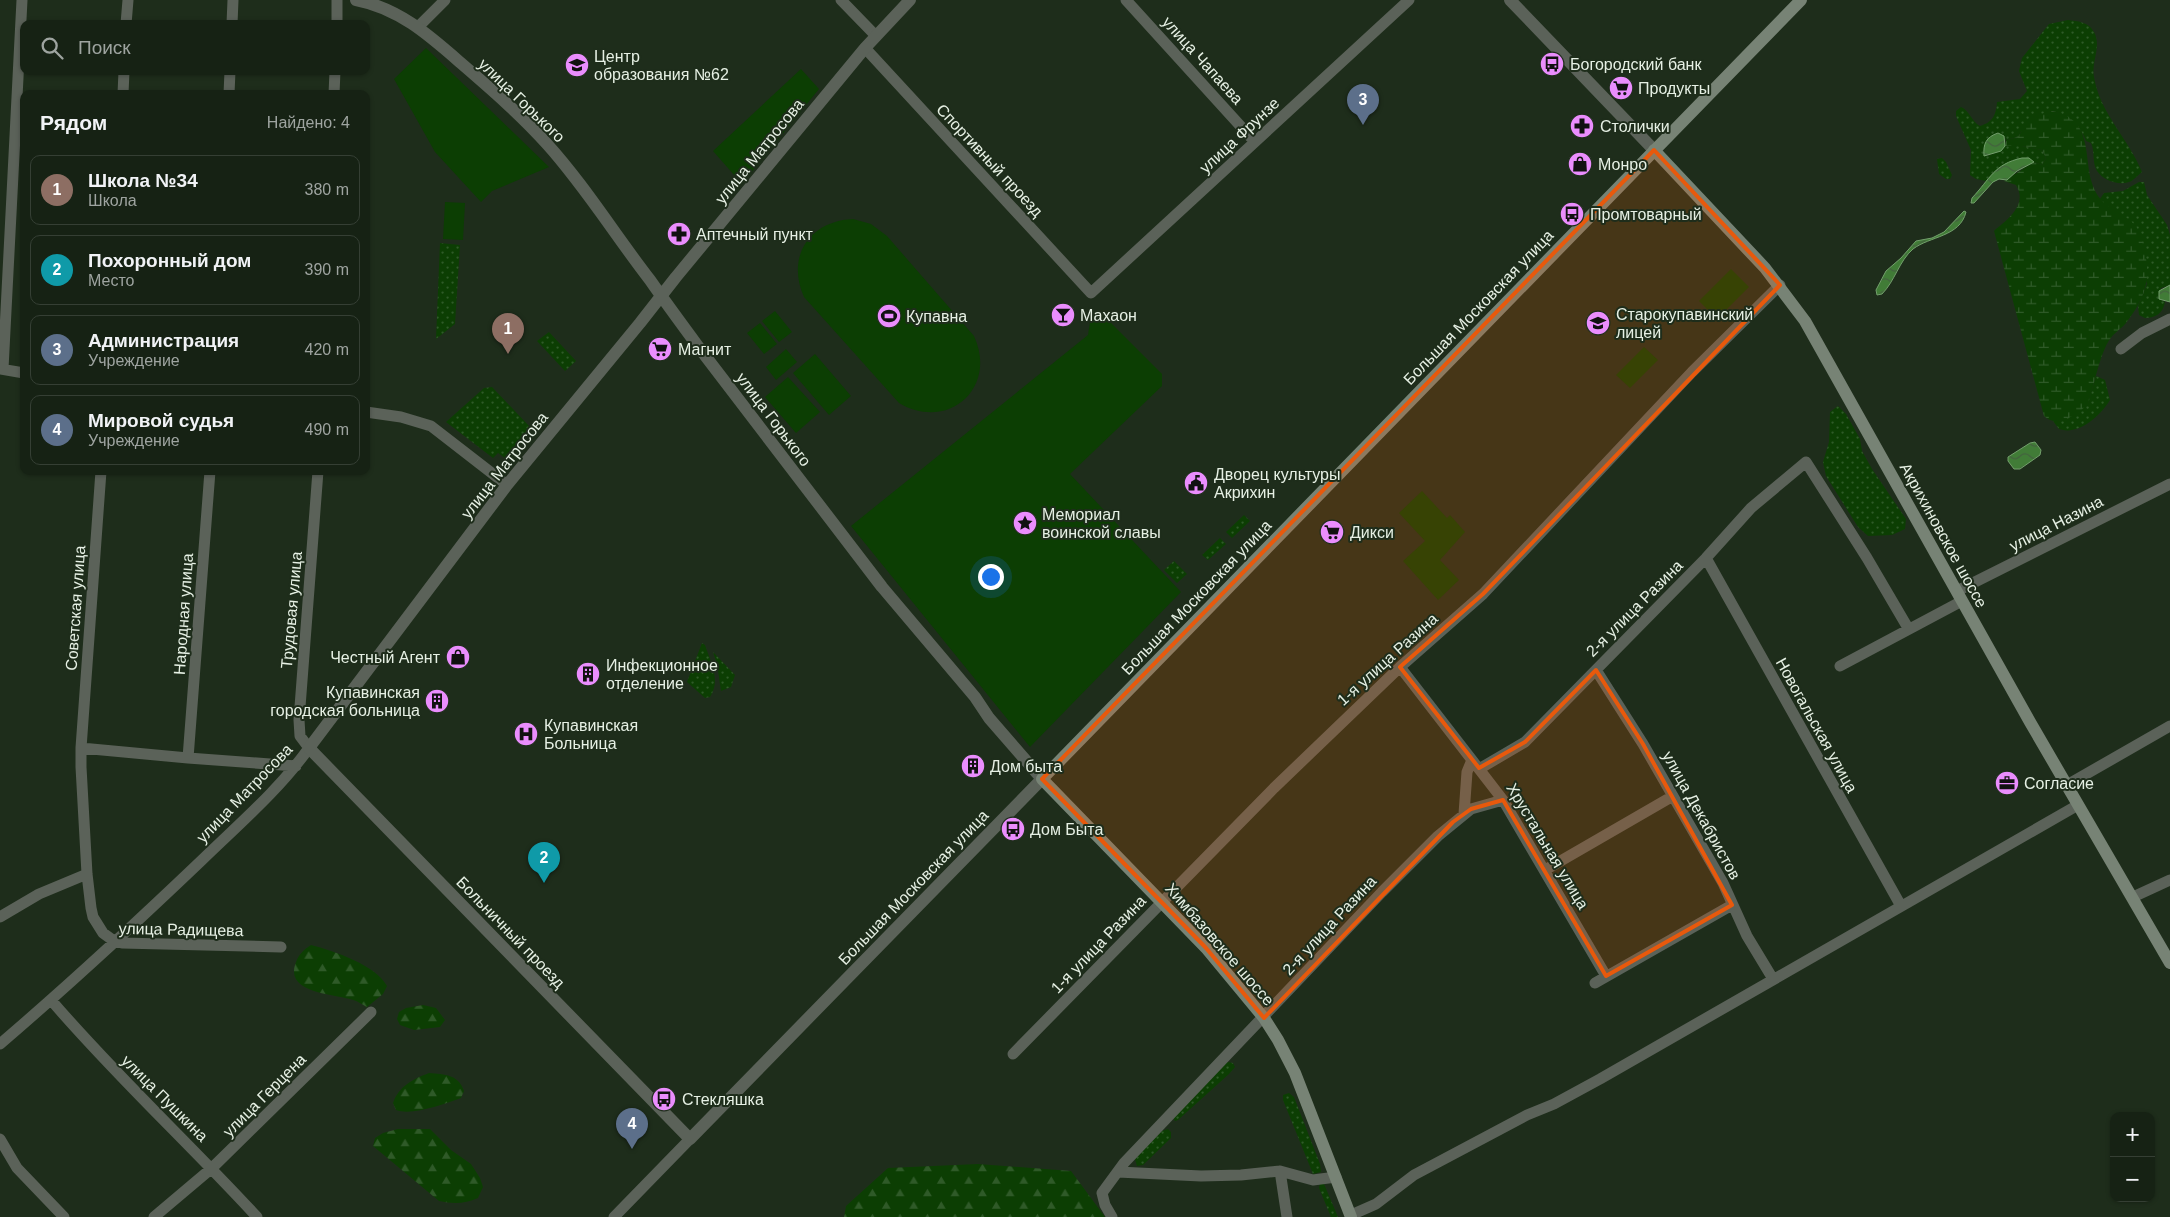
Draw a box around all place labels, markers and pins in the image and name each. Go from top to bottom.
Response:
place label: Центр образования №62 [594,48,729,83]
bus stop icon: Богородский банк [1539,51,1565,77]
school or university icon: Центр образования №62 [564,52,590,78]
place label: Богородский банк [1570,56,1702,73]
supermarket icon: Продукты [1608,75,1634,101]
place label: Продукты [1638,80,1710,97]
pin: 3 [1347,84,1379,125]
pharmacy icon: Столички [1569,113,1595,139]
place label: Столички [1600,118,1670,135]
shop icon: Монро [1567,151,1593,177]
place label: Монро [1598,156,1647,173]
bus stop icon: Промтоварный [1559,201,1585,227]
place label: Промтоварный [1590,206,1702,223]
pharmacy icon: Аптечный пункт [666,221,692,247]
place label: Аптечный пункт [696,226,814,243]
bar icon: Махаон [1050,302,1076,328]
sports icon: Купавна [876,303,902,329]
place label: Старокупавинский лицей [1616,306,1753,341]
place label: Махаон [1080,307,1137,324]
place label: Купавна [906,308,967,325]
school or university icon: Старокупавинский лицей [1585,310,1611,336]
pin: 1 [492,313,524,354]
supermarket icon: Магнит [647,336,673,362]
place label: Магнит [678,341,732,358]
place label: Дворец культуры Акрихин [1214,466,1340,501]
public building icon: Дворец культуры Акрихин [1183,470,1209,496]
place label: Мемориал воинской славы [1042,506,1161,541]
place icon: Мемориал воинской славы [1012,510,1038,536]
supermarket icon: Дикси [1319,519,1345,545]
place label: Дикси [1350,524,1394,541]
shop icon: Честный Агент [445,644,471,670]
place label: Честный Агент [330,649,441,666]
place label: Инфекционное отделение [606,657,718,692]
building icon: Инфекционное отделение [575,661,601,687]
place label: Купавинская городская больница [270,684,420,719]
building icon: Купавинская городская больница [424,688,450,714]
place label: Купавинская Больница [544,717,638,752]
hospital icon: Купавинская Больница [513,721,539,747]
building icon: Дом быта [960,753,986,779]
place label: Дом быта [990,758,1062,775]
office icon: Согласие [1994,770,2020,796]
place label: Согласие [2024,775,2094,792]
bus stop icon: Дом Быта [1000,816,1026,842]
place label: Дом Быта [1030,821,1104,838]
pin: 2 [528,842,560,883]
bus stop icon: Стекляшка [651,1086,677,1112]
place label: Стекляшка [682,1091,764,1108]
pin: 4 [616,1108,648,1149]

